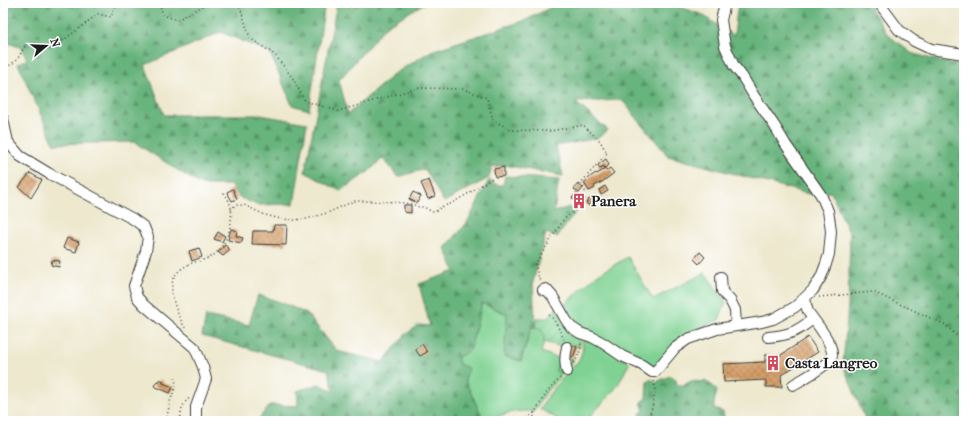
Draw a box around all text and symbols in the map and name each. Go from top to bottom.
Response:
north arrow [26,26,66,66]
text: N [47,37,63,50]
building icon: Panera [570,192,588,210]
place label: Panera [591,192,637,210]
building icon: Casta Langreo [764,354,782,372]
place label: Casta Langreo [785,354,878,372]

